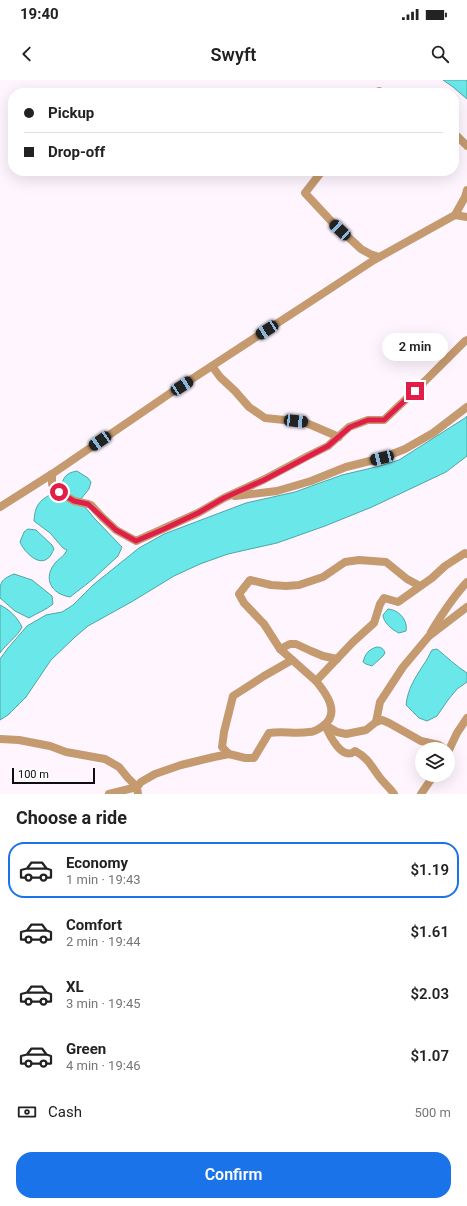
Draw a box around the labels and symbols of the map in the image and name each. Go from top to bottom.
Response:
car [327,217,353,243]
car [254,318,280,342]
callout: 2 min [382,333,448,361]
car [169,374,195,398]
route end [406,382,424,400]
car [283,414,309,428]
car [87,429,113,453]
car [369,449,395,467]
route start [50,483,68,501]
scale bar [12,766,95,785]

